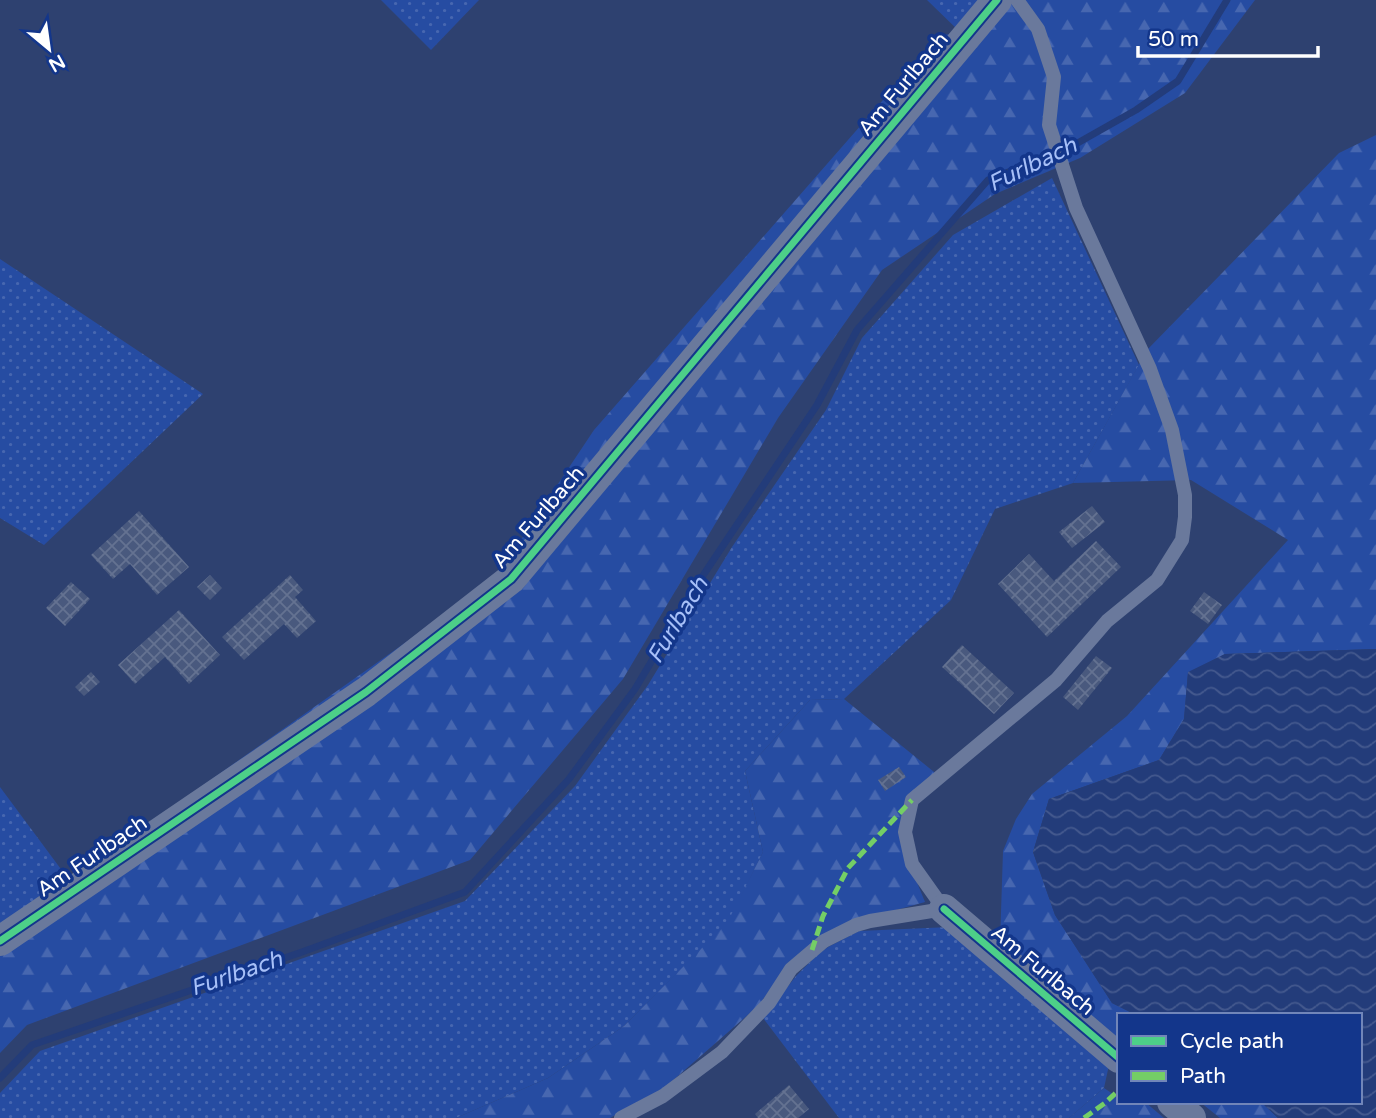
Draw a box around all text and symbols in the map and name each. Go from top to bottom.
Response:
north arrow [14,14,84,84]
scale bar [1138,14,1318,58]
street label: Am Furlbach [853,27,954,141]
text: 50 m [1148,27,1199,52]
text: N [45,50,69,76]
water label: Furlbach [983,131,1082,198]
street label: Am Furlbach [487,461,590,574]
water label: Furlbach [641,572,715,669]
street label: Am Furlbach [32,810,152,902]
street label: Am Furlbach [986,920,1100,1021]
water label: Furlbach [187,945,287,1003]
legend [1117,1013,1362,1104]
text: Cycle path [1180,1029,1284,1054]
text: Path [1180,1064,1226,1089]

